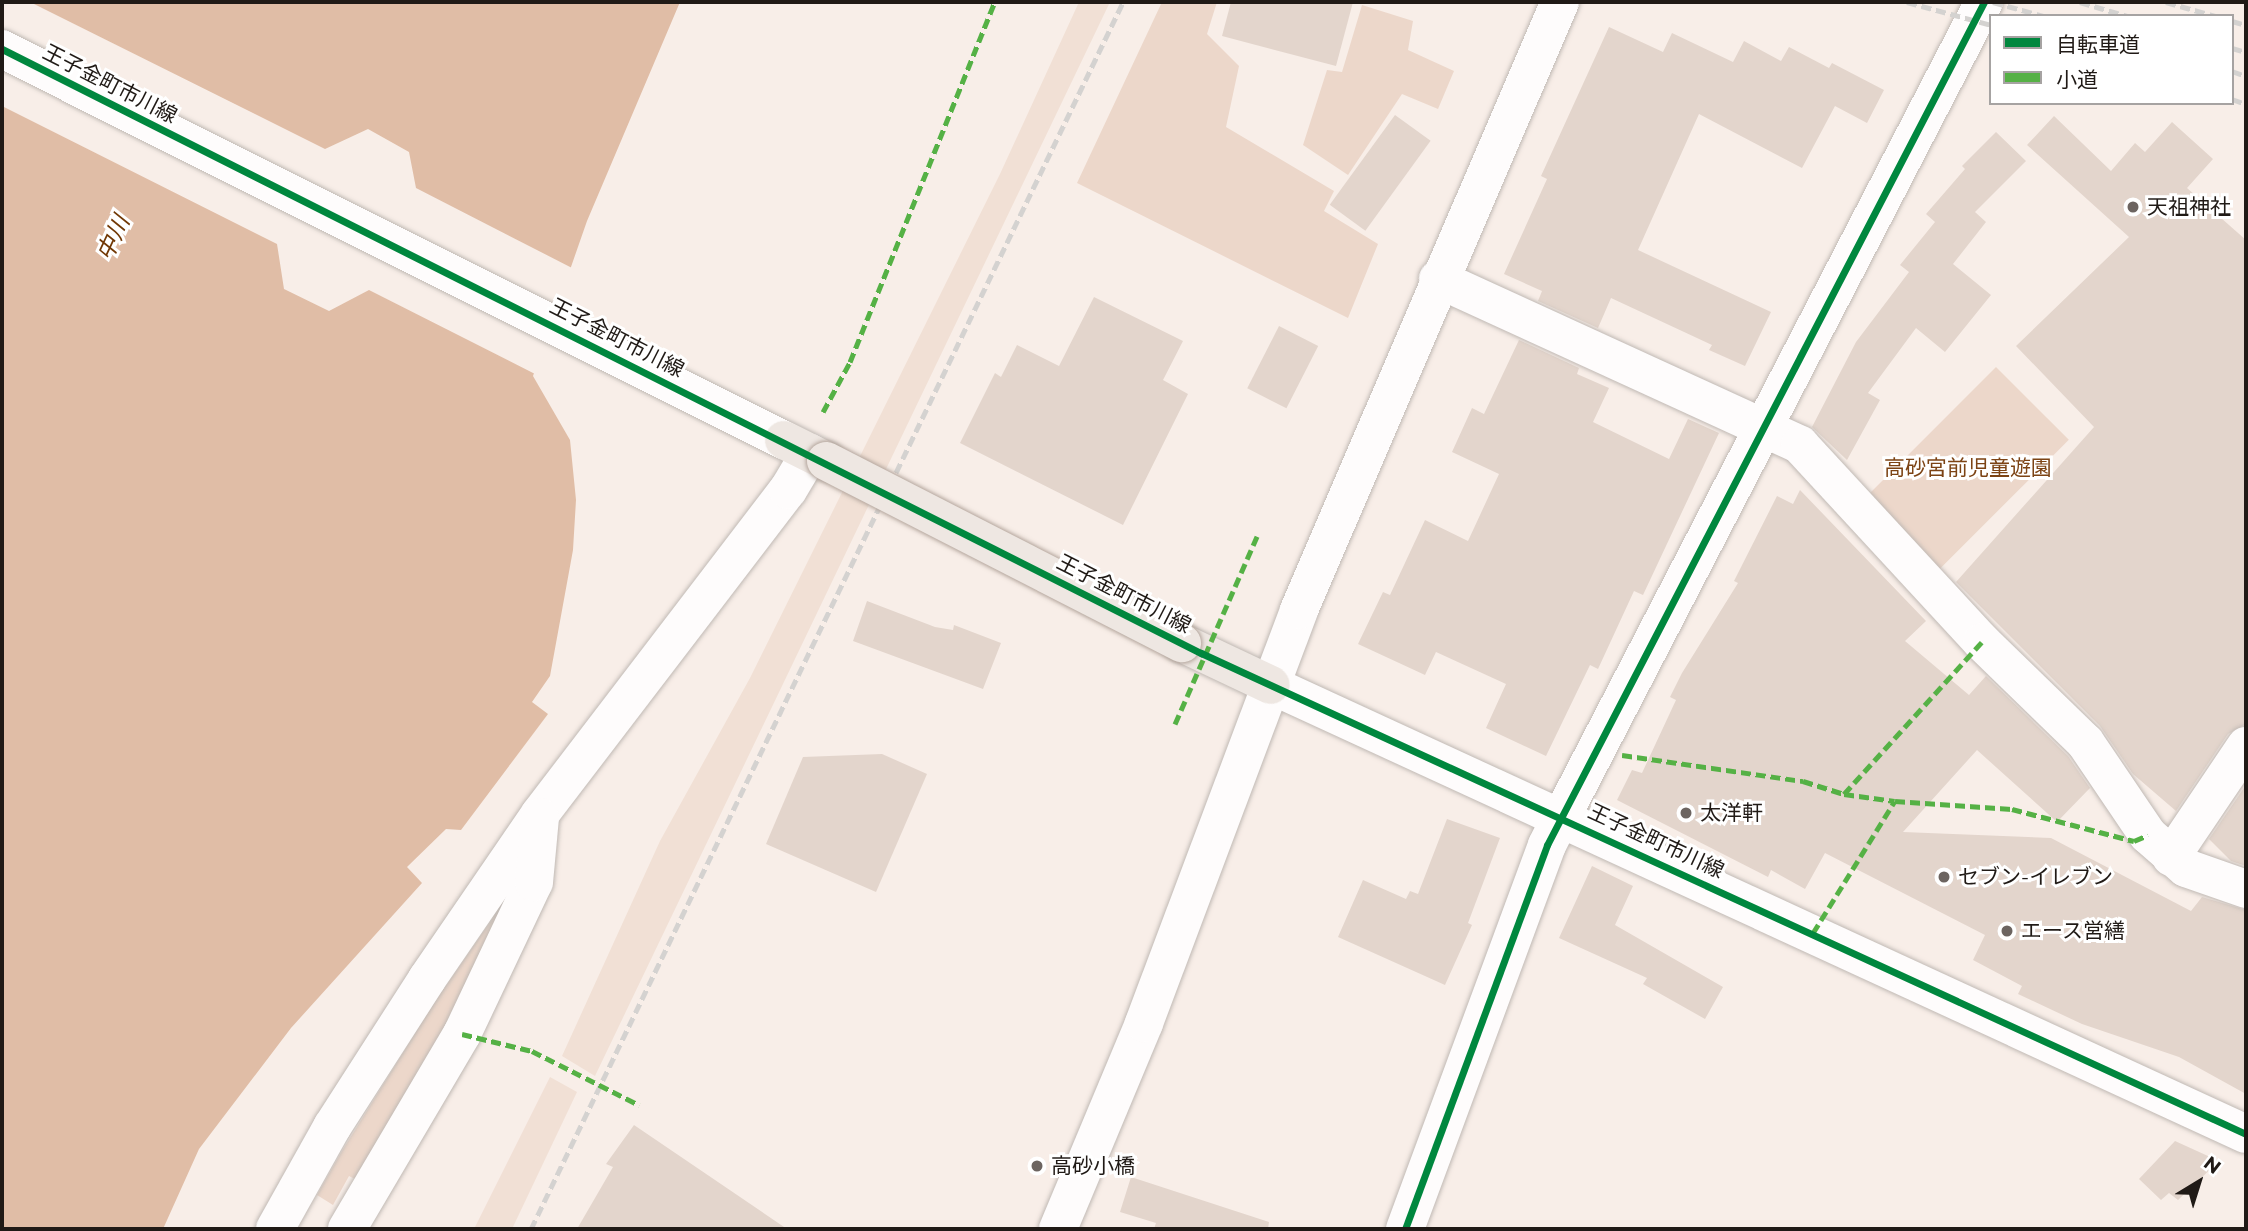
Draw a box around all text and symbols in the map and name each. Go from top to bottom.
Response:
legend [1989,14,2234,105]
text: 自転車道 [2056,32,2140,57]
street label: 王子金町市川線 [39,39,181,129]
text: 小道 [2056,67,2098,92]
place label: 天祖神社 [2147,194,2231,220]
marker: 天祖神社 [2125,199,2141,215]
water label: 中川 [91,211,135,265]
street label: 王子金町市川線 [546,293,688,383]
park label: 高砂宮前児童遊園 [1884,455,2052,481]
street label: 王子金町市川線 [1053,549,1195,639]
street label: 王子金町市川線 [1584,799,1728,883]
place label: 太洋軒 [1700,800,1763,826]
marker: 太洋軒 [1678,805,1694,821]
place label: セブン-イレブン [1958,864,2113,890]
marker: セブン-イレブン [1936,869,1952,885]
place label: エース営繕 [2021,918,2126,944]
marker: エース営繕 [1999,923,2015,939]
north arrow [2164,1147,2234,1217]
text: N [2199,1151,2225,1179]
place label: 高砂小橋 [1051,1153,1135,1179]
marker: 高砂小橋 [1029,1158,1045,1174]

